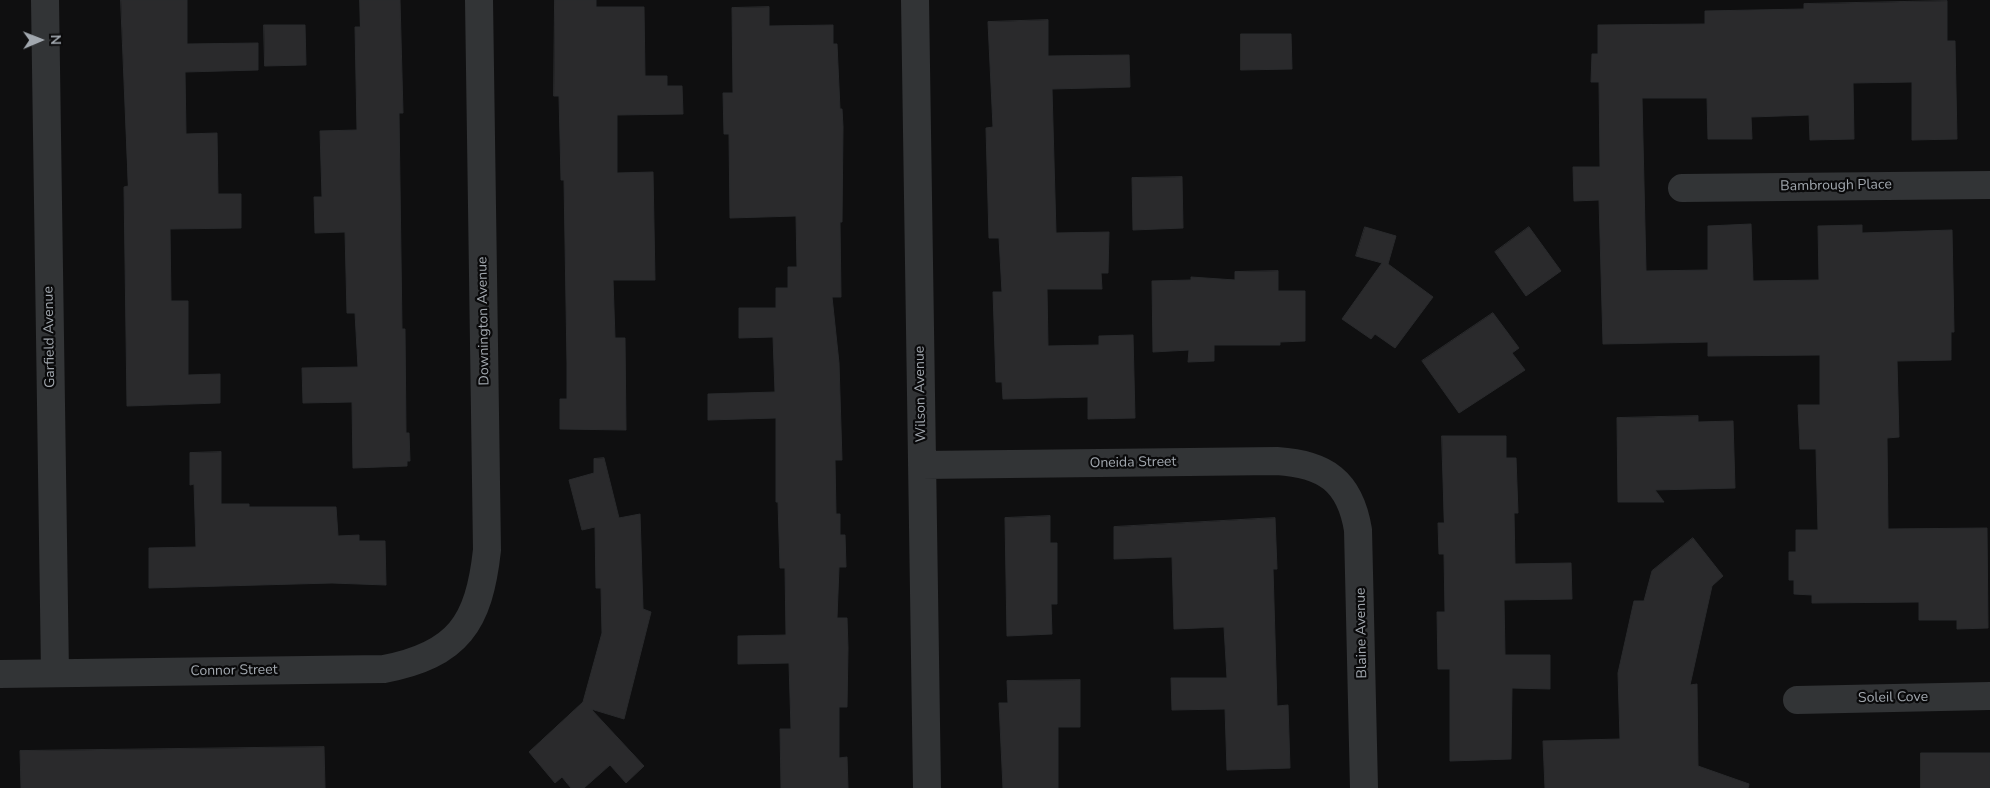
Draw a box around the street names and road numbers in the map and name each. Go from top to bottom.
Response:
street label: Bambrough Place [1780,177,1892,195]
street label: Downington Avenue [474,256,494,386]
street label: Garfield Avenue [41,286,59,388]
street label: Wilson Avenue [912,346,930,442]
street label: Oneida Street [1089,454,1177,472]
street label: Blaine Avenue [1353,587,1371,679]
street label: Connor Street [190,662,278,680]
street label: Soleil Cove [1858,689,1928,707]

